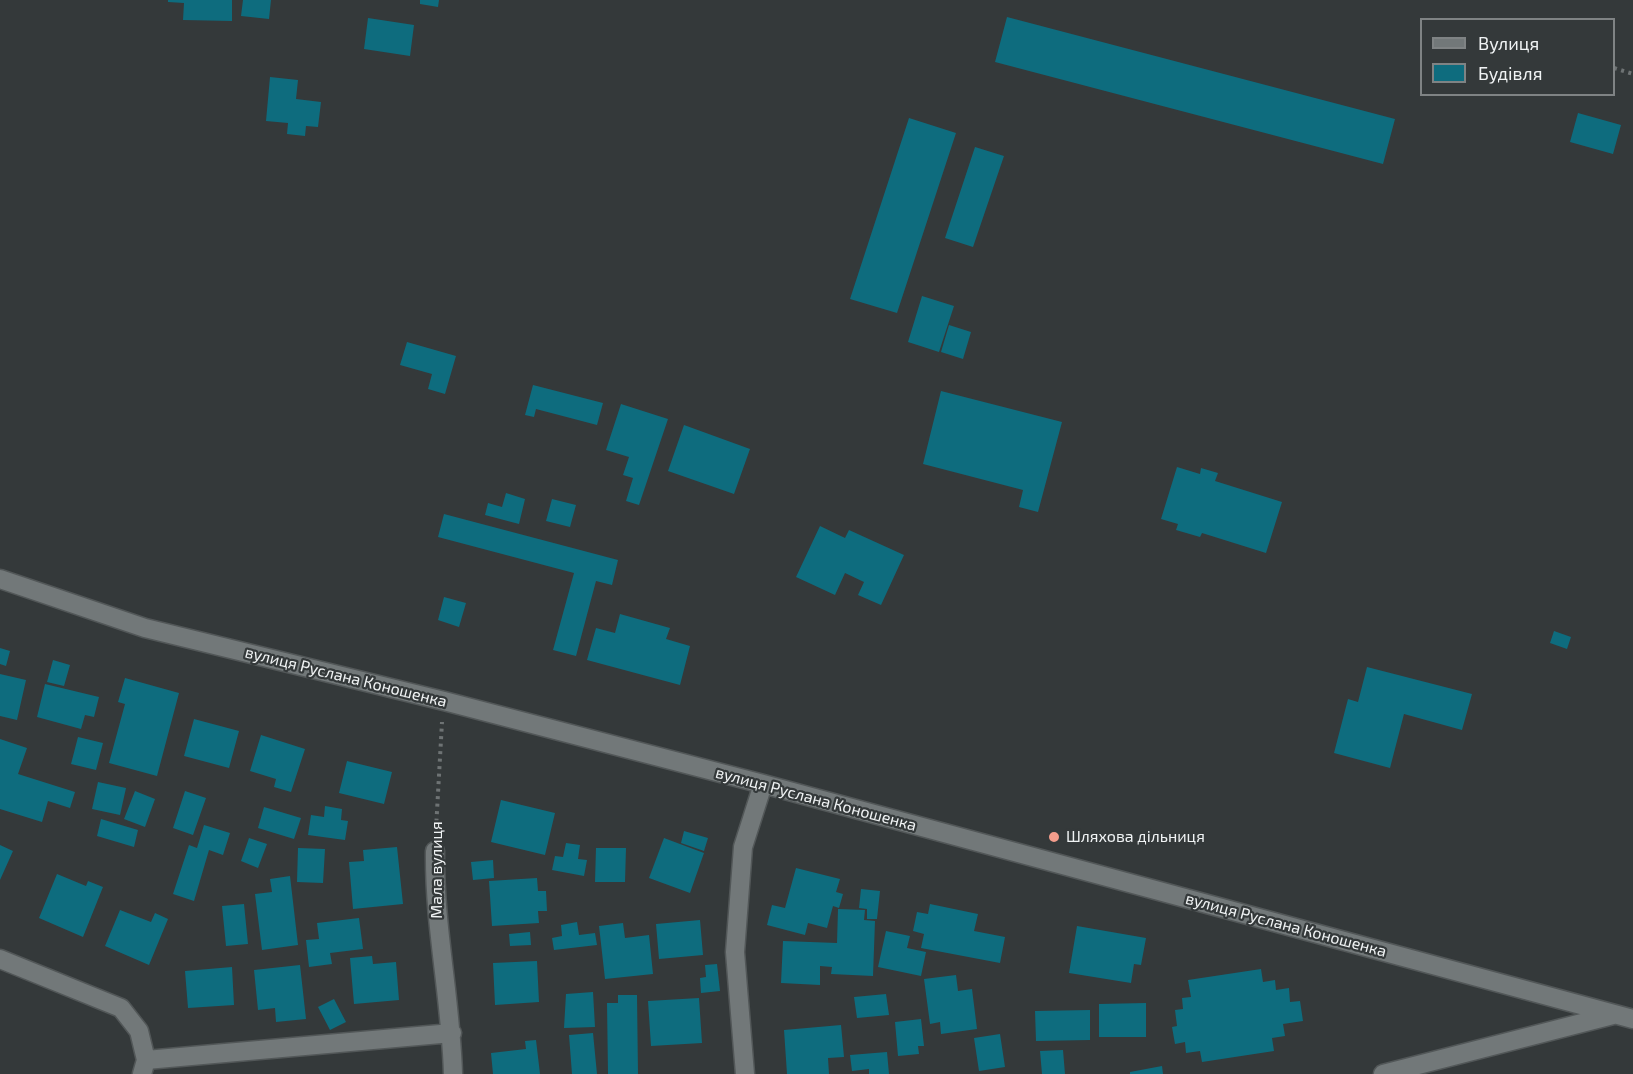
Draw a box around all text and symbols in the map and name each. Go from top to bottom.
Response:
legend [1420,18,1615,96]
text: Вулиця [1478,32,1539,54]
text: Будівля [1478,62,1542,84]
street label: вулиця Руслана Коношенка [243,643,449,711]
street label: вулиця Руслана Коношенка [713,763,919,835]
street label: Мала вулиця [427,821,447,919]
place label: Шляхова дільниця [1066,827,1205,847]
marker: Шляхова дільниця [1047,830,1061,844]
street label: вулиця Руслана Коношенка [1183,889,1389,961]

